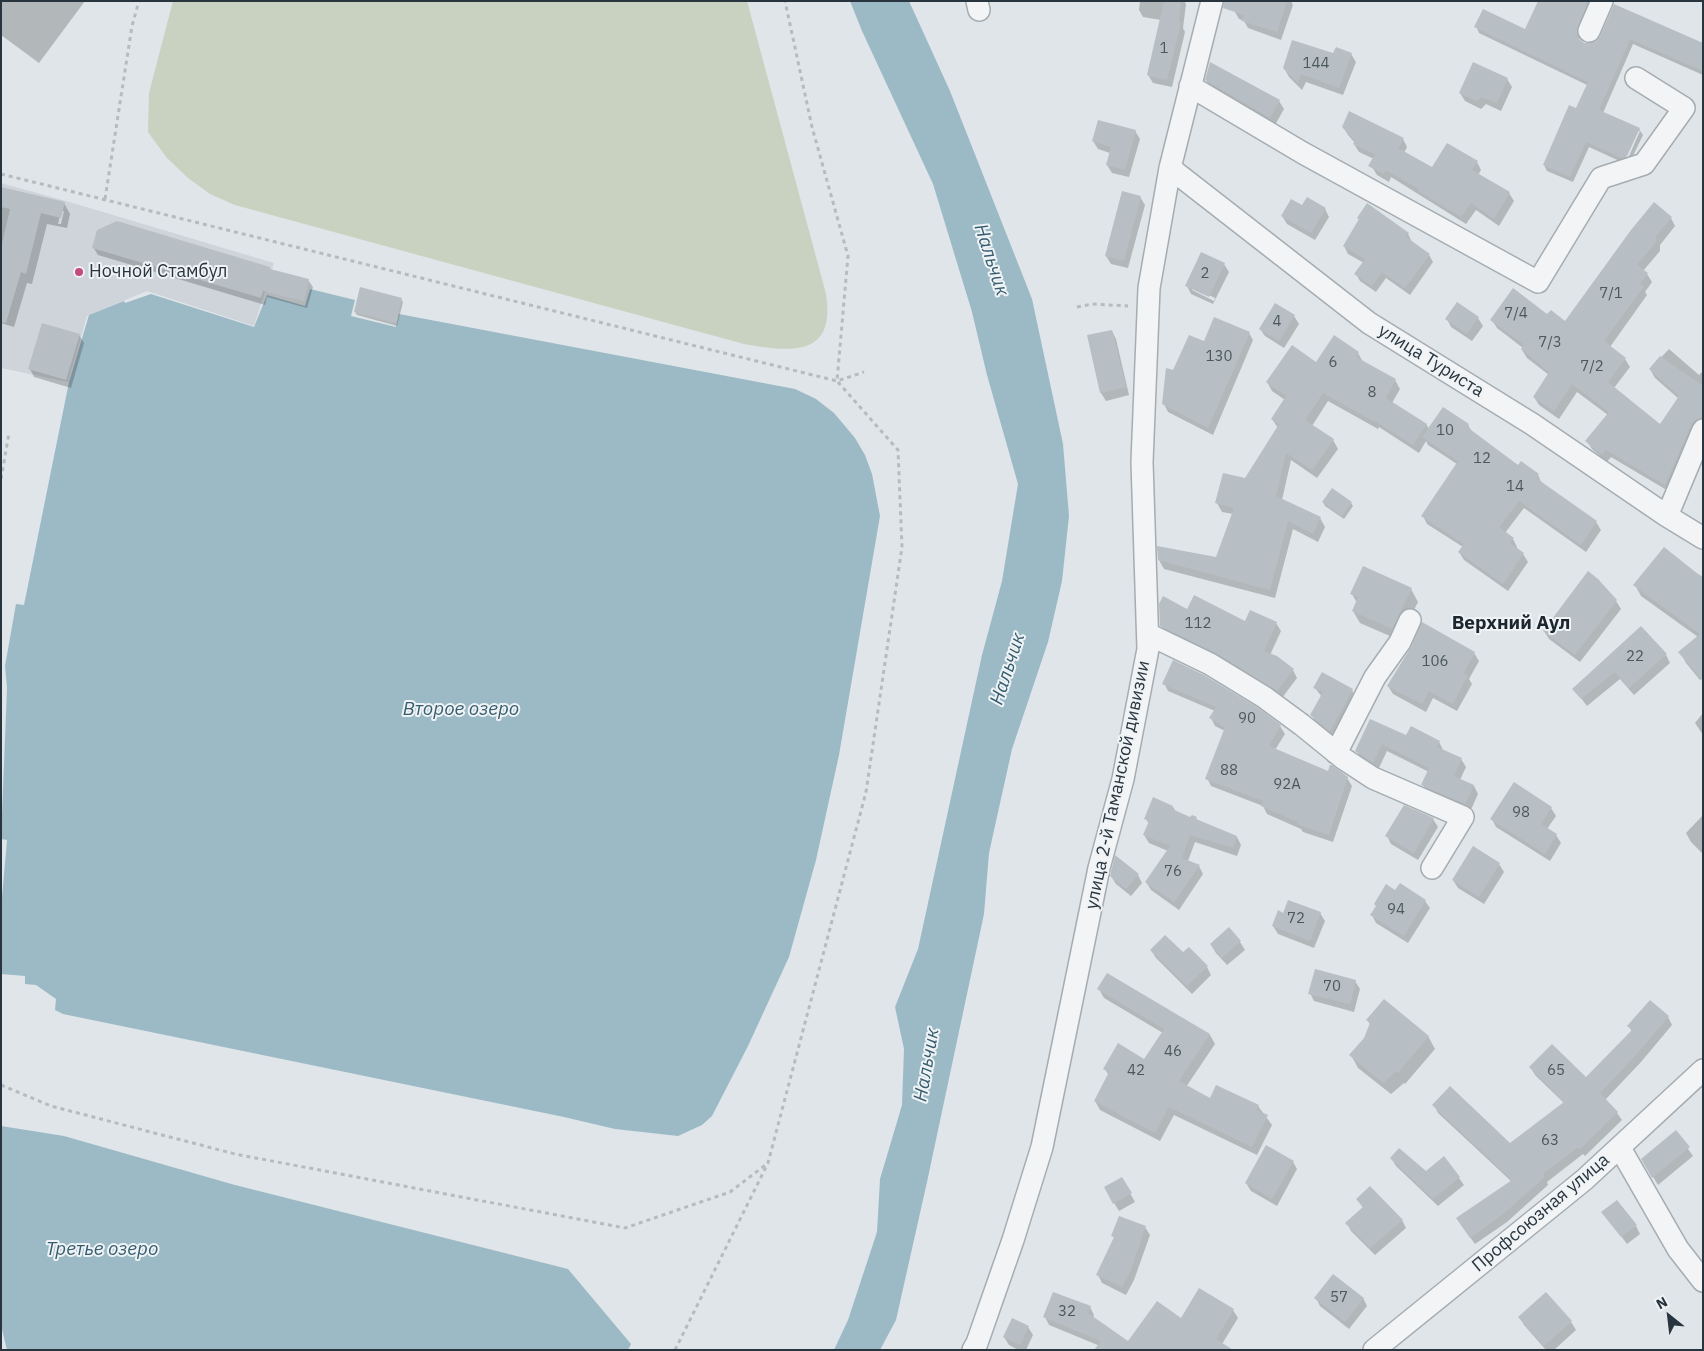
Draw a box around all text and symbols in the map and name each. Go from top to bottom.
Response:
house number: 1 [1160,40,1168,58]
house number: 144 [1303,55,1329,73]
water label: Нальчик [969,221,1013,299]
place label: Ночной Стамбул [89,261,227,283]
house number: 2 [1201,265,1209,283]
marker: Ночной Стамбул [73,266,85,278]
house number: 7/1 [1599,285,1623,303]
house number: 7/4 [1504,305,1528,323]
house number: 4 [1273,313,1281,331]
street label: улица Туриста [1374,320,1488,402]
house number: 7/3 [1538,334,1562,352]
house number: 130 [1206,348,1232,366]
house number: 6 [1329,354,1337,372]
house number: 7/2 [1580,358,1604,376]
house number: 8 [1368,384,1376,402]
house number: 10 [1436,422,1454,440]
house number: 12 [1473,450,1491,468]
house number: 14 [1506,478,1524,496]
district label: Верхний Аул [1452,613,1570,635]
house number: 112 [1185,615,1211,633]
water label: Нальчик [986,630,1030,708]
house number: 22 [1626,648,1644,666]
house number: 106 [1422,653,1448,671]
street label: улица 2-й Таманской дивизии [1081,659,1155,911]
water label: Второе озеро [403,699,519,721]
house number: 90 [1238,710,1256,728]
house number: 88 [1220,762,1238,780]
house number: 92А [1273,776,1301,794]
house number: 98 [1512,804,1530,822]
house number: 76 [1164,863,1182,881]
house number: 94 [1387,901,1405,919]
house number: 72 [1287,910,1305,928]
house number: 70 [1323,978,1341,996]
water label: Нальчик [909,1026,945,1104]
house number: 46 [1164,1043,1182,1061]
house number: 42 [1127,1062,1145,1080]
house number: 65 [1547,1062,1565,1080]
house number: 63 [1541,1132,1559,1150]
street label: Профсоюзная улица [1468,1149,1614,1277]
water label: Третье озеро [46,1239,158,1261]
house number: 57 [1330,1289,1348,1307]
north arrow [1644,1291,1694,1341]
text: N [1653,1293,1671,1313]
house number: 32 [1058,1303,1076,1321]

